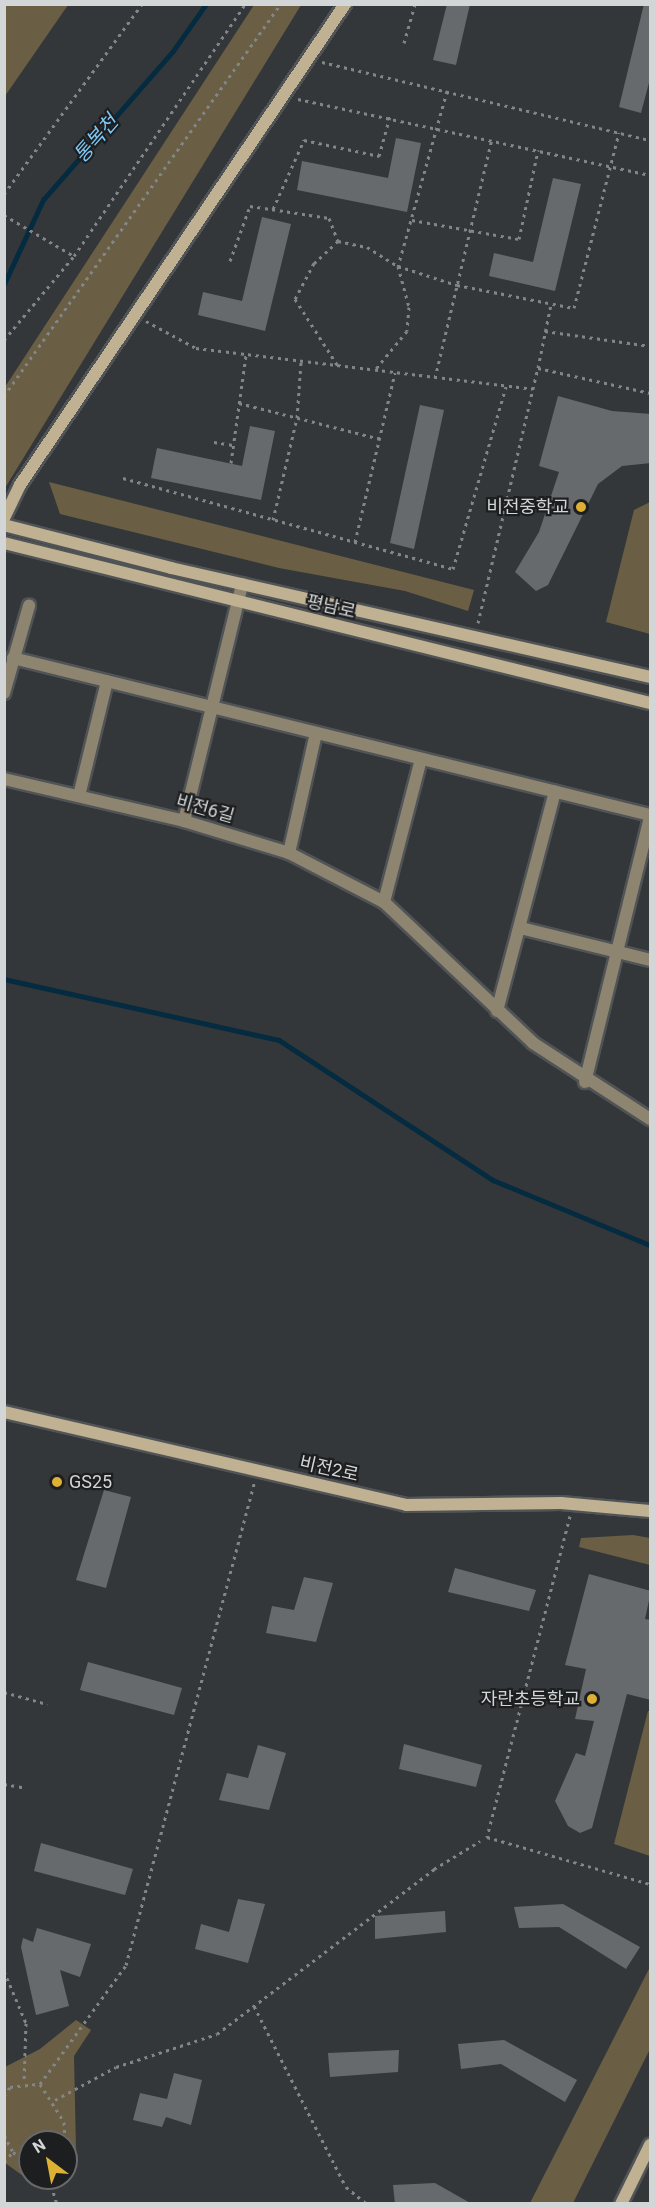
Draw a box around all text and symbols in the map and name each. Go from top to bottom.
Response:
water label: 통복천 [69,110,123,168]
place label: 비전중학교 [486,496,569,518]
marker: 비전중학교 [574,500,588,514]
street label: 평남로 [304,591,358,623]
street label: 비전6길 [173,790,237,828]
street label: 비전2로 [297,1452,361,1486]
place label: GS25 [69,1471,112,1493]
marker: GS25 [50,1475,64,1489]
place label: 자란초등학교 [481,1688,580,1710]
marker: 자란초등학교 [585,1692,599,1706]
north arrow [18,2130,78,2190]
text: N [29,2135,49,2157]

